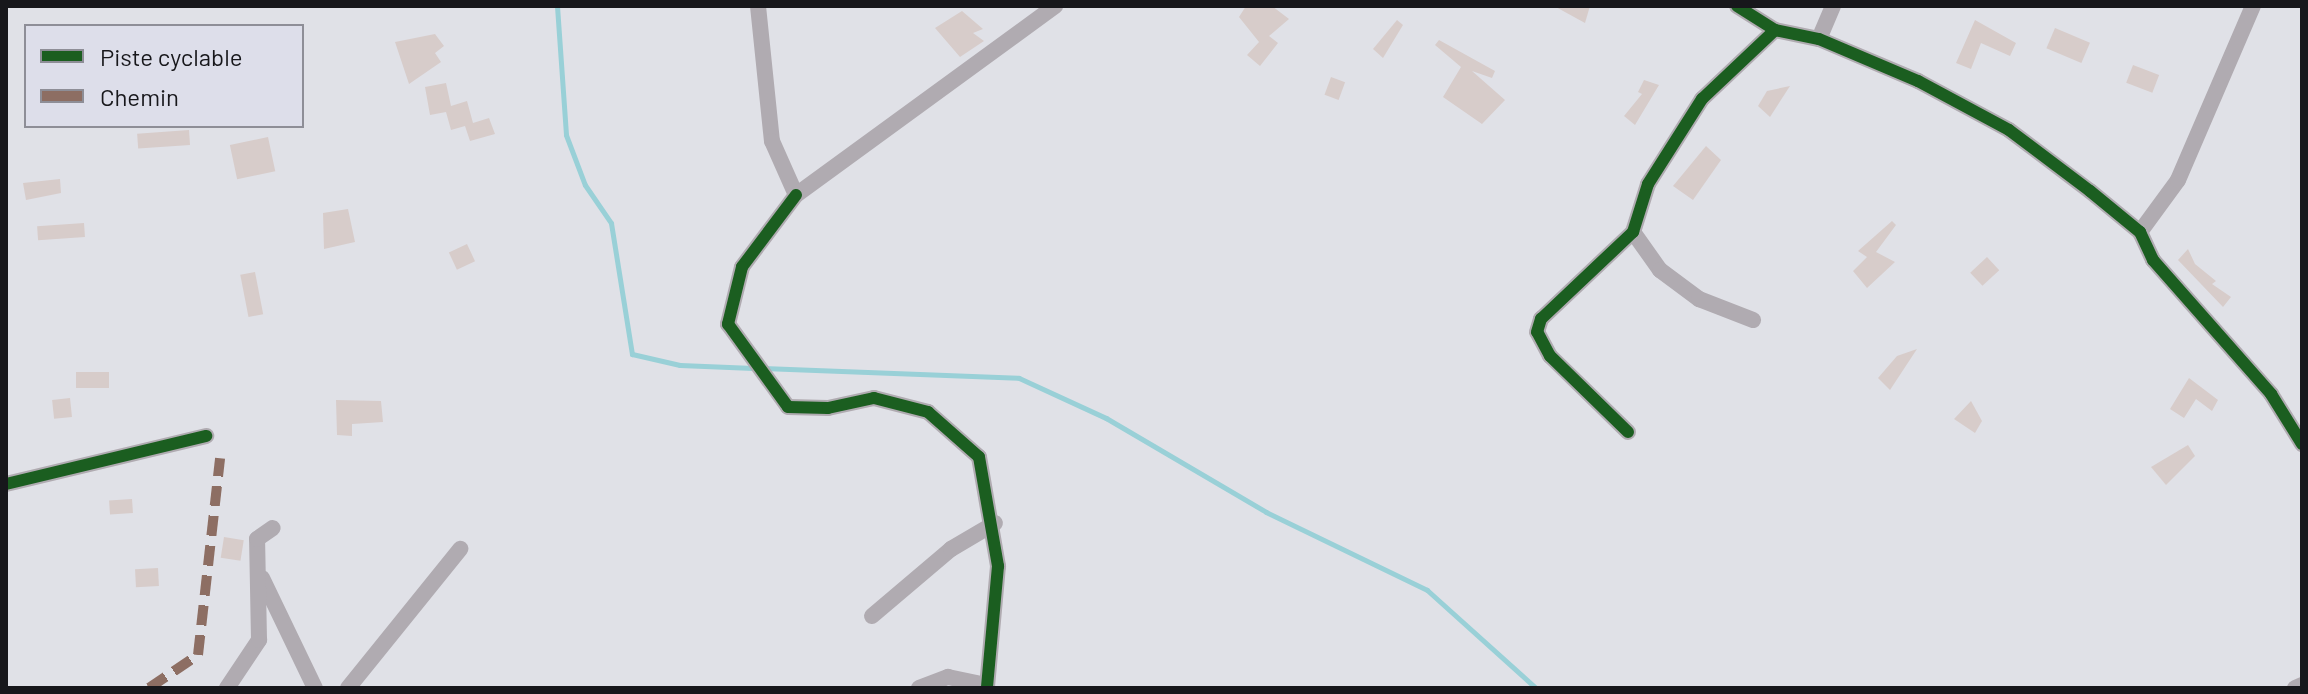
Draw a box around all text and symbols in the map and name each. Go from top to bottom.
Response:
legend [24,24,304,128]
text: Piste cyclable [100,42,243,71]
text: Chemin [100,82,179,111]

